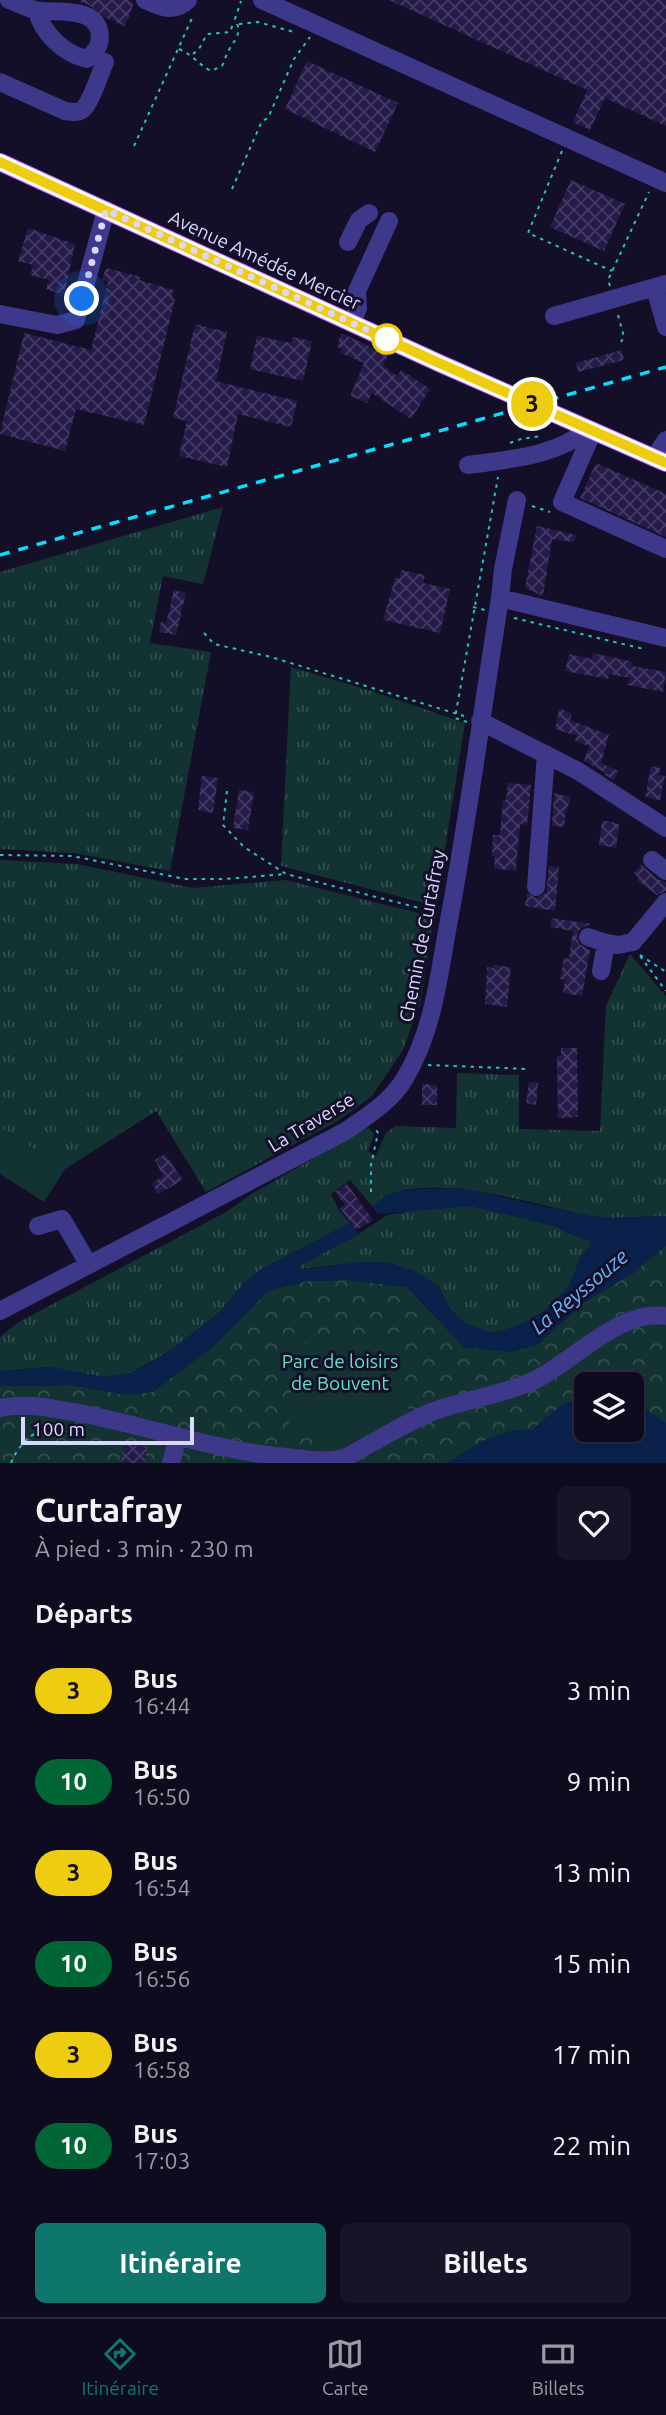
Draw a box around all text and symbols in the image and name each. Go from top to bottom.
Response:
street label: Avenue Amédée Mercier [165,206,365,314]
your location [64,281,99,316]
unlabelled marker [372,324,402,354]
line badge: 3 [509,381,555,427]
text: 3 [525,390,539,417]
street label: Chemin de Curtafray [394,848,450,1024]
street label: La Traverse [264,1088,358,1156]
water label: La Reyssouze [526,1243,633,1338]
park label: Parc de loisirs de Bouvent [282,1350,398,1394]
map controls [574,1372,644,1442]
button: layers [574,1372,644,1442]
scale bar [21,1414,194,1446]
text: 100 m [32,1418,85,1440]
button: heart [557,1486,631,1560]
text: Curtafray [35,1491,182,1528]
text: À pied · 3 min · 230 m [35,1536,254,1561]
text: Départs [35,1599,133,1628]
text: Bus [133,1664,178,1693]
text: 3 min [567,1676,631,1705]
text: 3 [67,1677,80,1704]
text: 16:44 [133,1693,191,1718]
text: Bus [133,1755,178,1784]
text: 9 min [567,1767,631,1796]
text: 10 [60,1768,87,1795]
text: 16:50 [133,1784,191,1809]
text: Bus [133,1846,178,1875]
text: 13 min [552,1858,631,1887]
text: 3 [67,1859,80,1886]
text: 16:54 [133,1875,191,1900]
text: Bus [133,1937,178,1966]
text: 15 min [552,1949,631,1978]
text: 10 [60,1950,87,1977]
text: 16:56 [133,1966,191,1991]
text: Bus [133,2028,178,2057]
text: 17 min [552,2040,631,2069]
text: 3 [67,2041,80,2068]
text: 16:58 [133,2057,191,2082]
text: Bus [133,2119,178,2148]
text: 22 min [552,2131,631,2160]
text: 10 [60,2132,87,2159]
text: 17:03 [133,2148,191,2173]
button: Itinéraire [35,2223,326,2303]
button: Billets [340,2223,631,2303]
tab: Itinéraire [82,2335,159,2399]
tab: Carte [322,2335,369,2399]
tab: Billets [532,2335,584,2399]

